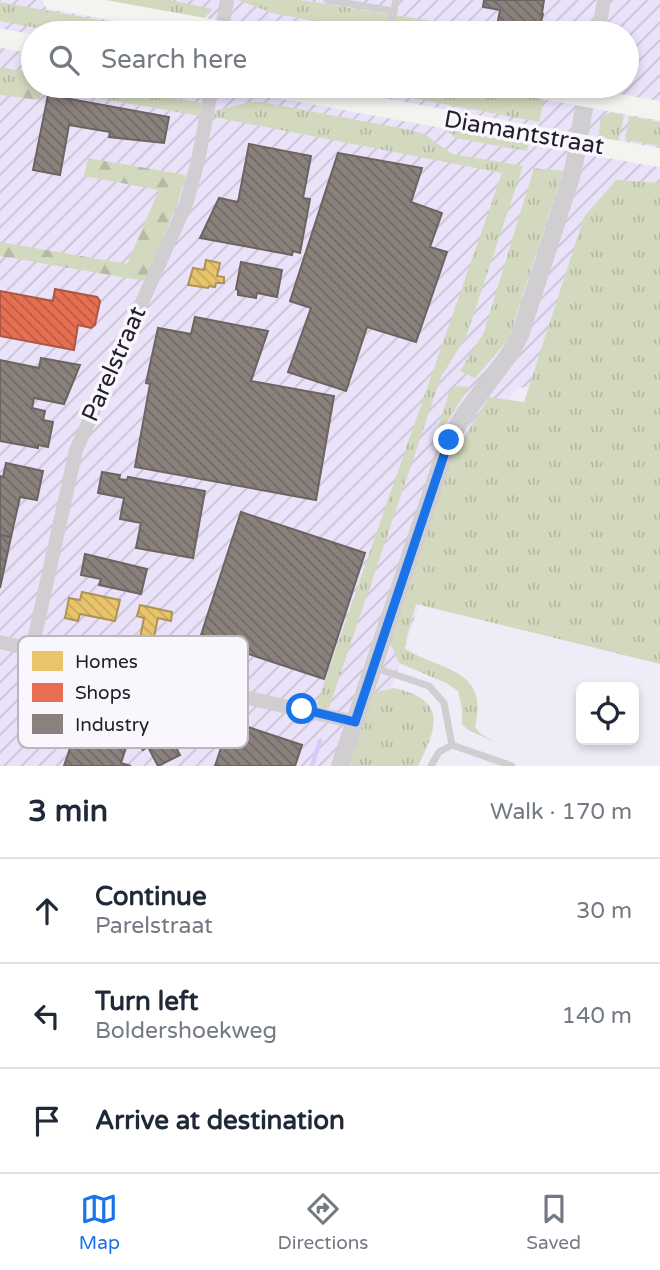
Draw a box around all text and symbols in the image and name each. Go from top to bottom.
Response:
search box [21,21,639,98]
icon: search [45,41,83,79]
text: Search here [101,44,247,75]
street label: Diamantstraat [442,105,606,161]
street label: Parelstraat [76,302,152,426]
route end [433,424,464,455]
legend [18,636,248,748]
text: Homes [75,651,138,673]
text: Shops [75,682,131,704]
map controls [576,682,639,745]
button: locate [576,682,639,745]
route start [286,693,317,724]
text: Industry [75,714,149,736]
text: 3 min [28,793,108,830]
text: Walk · 170 m [490,798,632,826]
text: Continue [95,881,207,912]
icon: ahead [28,892,66,930]
text: 30 m [576,897,632,925]
text: Parelstraat [95,912,213,940]
text: Turn left [95,986,198,1017]
icon: left [28,997,66,1035]
text: 140 m [562,1002,632,1030]
text: Boldershoekweg [95,1017,277,1045]
icon: arrive [28,1102,66,1140]
text: Arrive at destination [95,1105,345,1136]
tab: Map [79,1190,120,1254]
tab: Directions [278,1190,369,1254]
tab: Saved [526,1190,581,1254]

